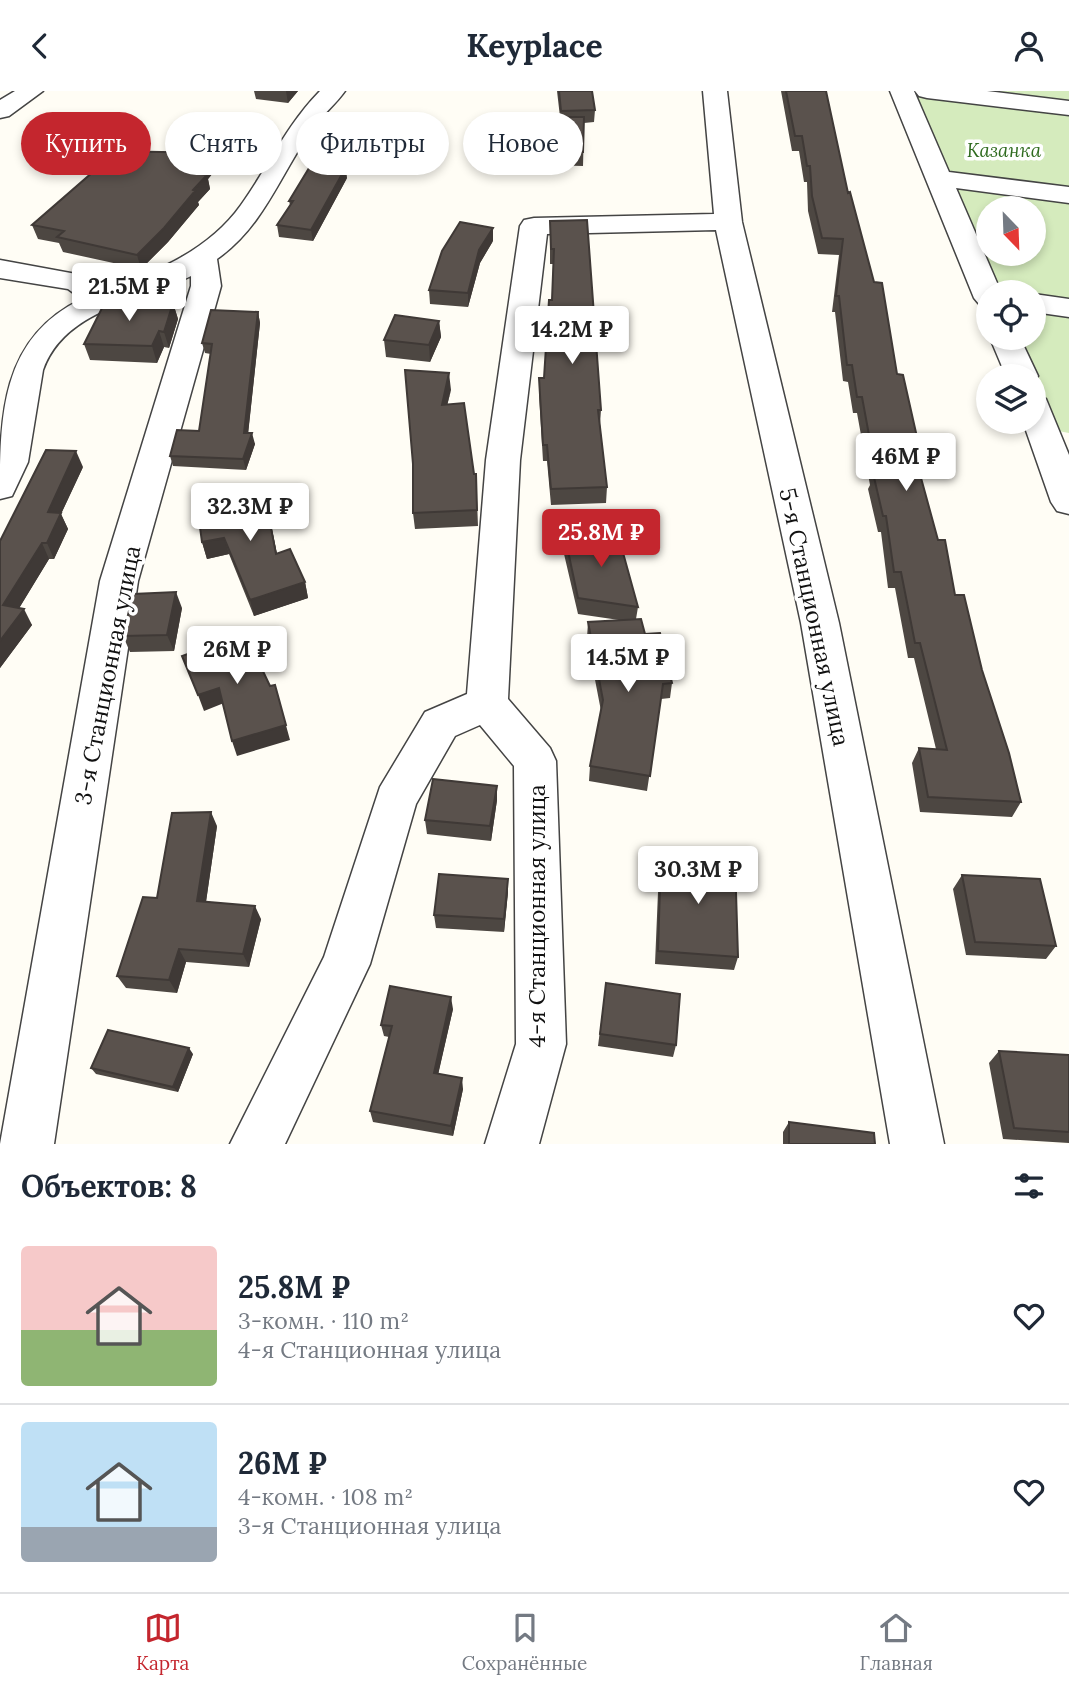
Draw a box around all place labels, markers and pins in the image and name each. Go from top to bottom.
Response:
pin: 21.5M ₽ [64,264,194,323]
pin: 14.2M ₽ [507,307,637,366]
pin: 46M ₽ [857,433,955,493]
pin: 32.3M ₽ [185,483,315,543]
pin: 25.8M ₽ [536,510,666,569]
pin: 26M ₽ [188,627,286,686]
pin: 14.5M ₽ [563,635,693,694]
pin: 30.3M ₽ [633,847,763,906]

